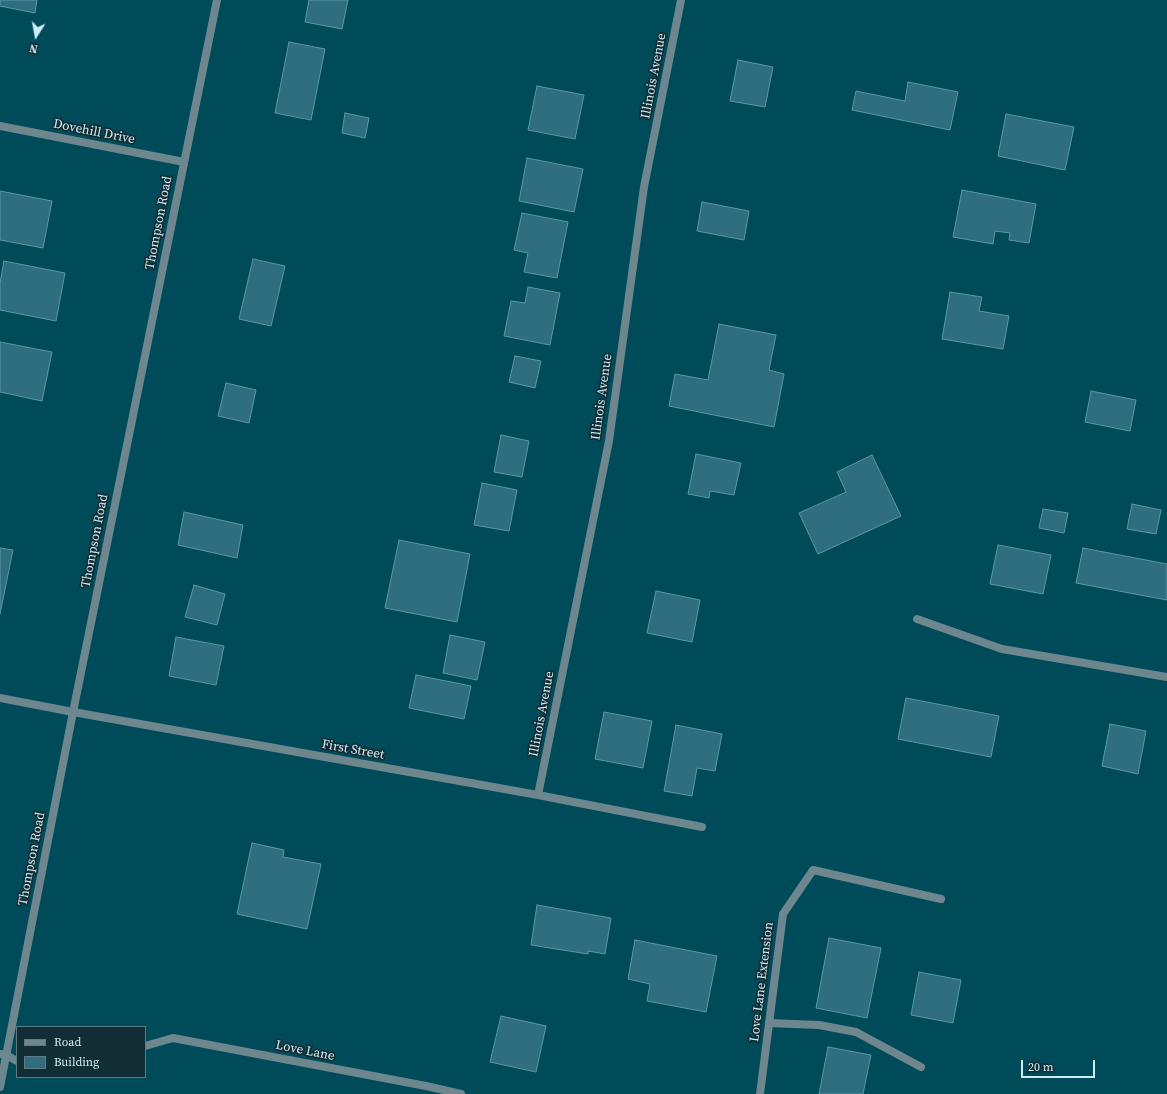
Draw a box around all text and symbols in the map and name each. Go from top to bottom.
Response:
north arrow [16,16,56,56]
street label: Illinois Avenue [638,32,670,120]
text: N [28,40,39,56]
street label: Dovehill Drive [52,116,136,148]
street label: Thompson Road [142,175,176,271]
street label: Illinois Avenue [588,353,616,441]
street label: Thompson Road [78,493,112,589]
street label: Illinois Avenue [526,670,558,758]
street label: First Street [321,737,385,763]
street label: Thompson Road [15,811,49,907]
street label: Love Lane Extension [747,921,777,1043]
legend [16,1026,146,1078]
text: Road [54,1034,81,1050]
street label: Love Lane [274,1038,336,1064]
scale bar [1023,1052,1097,1078]
text: Building [54,1054,99,1070]
text: 20 m [1028,1059,1054,1075]

